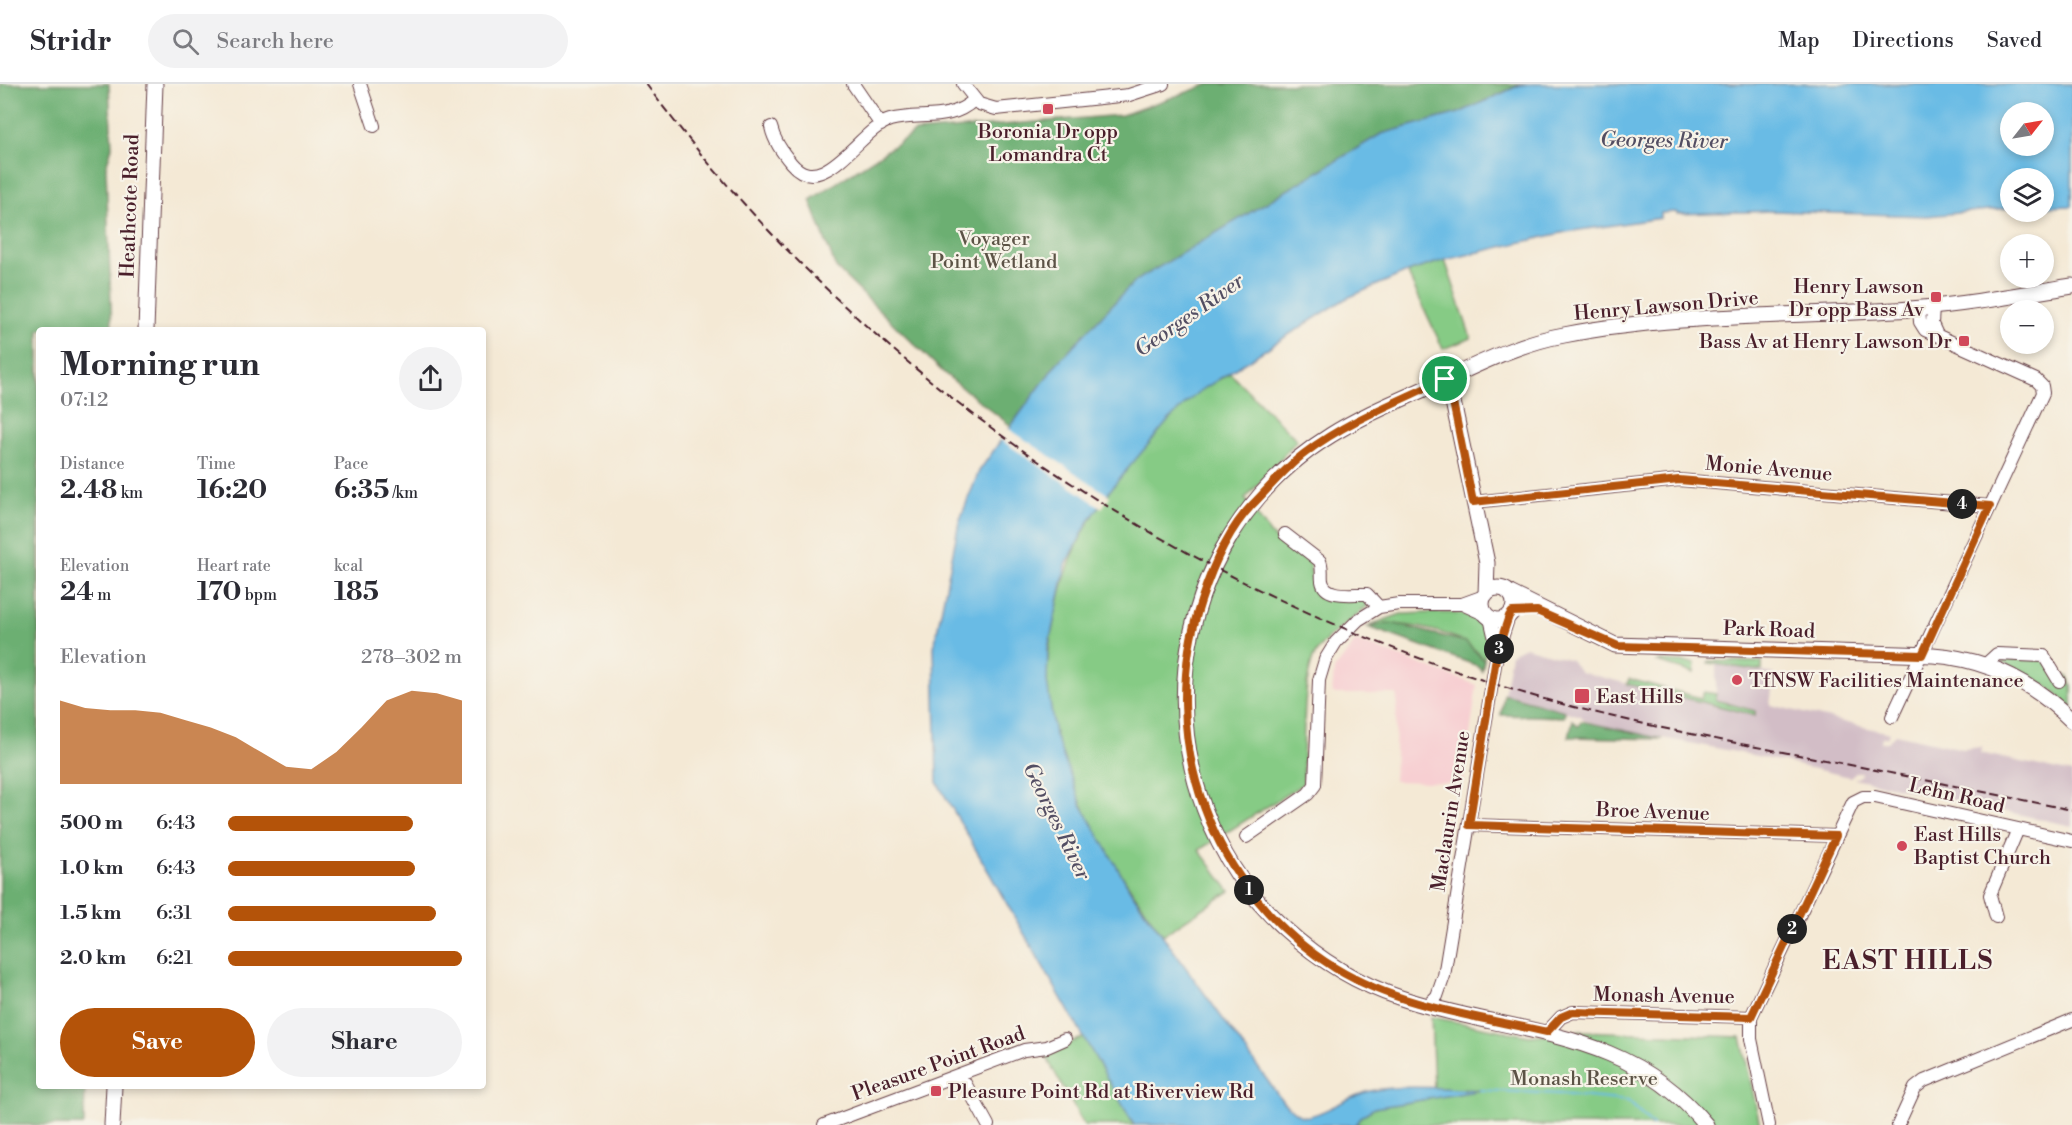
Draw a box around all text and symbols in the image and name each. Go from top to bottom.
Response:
search box [148,14,568,68]
text: Stridr [30,24,112,59]
icon: search [169,25,202,58]
text: Search here [217,28,334,55]
text: Map [1778,28,1820,54]
text: Directions [1853,28,1954,54]
text: Saved [1987,28,2042,54]
marker: Boronia Dr opp Lomandra Ct [1041,102,1055,116]
north arrow [2000,102,2054,156]
map controls [2000,102,2054,354]
place label: Boronia Dr opp Lomandra Ct [977,120,1118,168]
water label: Georges River [1600,127,1729,155]
street label: Heathcote Road [115,133,146,279]
button: layers [2000,168,2054,222]
park label: Voyager Point Wetland [931,227,1058,275]
button: + [2000,234,2054,288]
water label: Georges River [1130,268,1250,363]
place label: Henry Lawson Dr opp Bass Av [1789,275,1925,323]
street label: Henry Lawson Drive [1573,286,1760,327]
marker: Henry Lawson Dr opp Bass Av [1929,290,1943,304]
button: − [2000,300,2054,354]
place label: Bass Av at Henry Lawson Dr [1698,330,1952,355]
marker: Bass Av at Henry Lawson Dr [1957,334,1971,348]
text: Morning run [60,345,260,386]
button: share [399,347,462,410]
pin [1419,353,1470,404]
icon: arrive [1428,362,1461,395]
text: 07:12 [60,388,108,413]
street label: Monie Avenue [1704,451,1834,488]
text: Distance [60,454,125,474]
text: Time [197,454,236,474]
text: Pace [334,454,368,474]
text: 2.48 [60,474,117,506]
text: 16:20 [197,474,267,506]
text: 6:35 [334,474,389,506]
text: km [117,483,143,503]
text: /km [389,483,418,503]
pin: 4 [1947,489,1977,519]
text: 4 [1957,494,1967,514]
text: Elevation [60,556,129,576]
text: Heart rate [197,556,271,576]
text: kcal [334,556,363,576]
text: 24 [60,576,94,608]
text: 170 [197,576,241,608]
text: 185 [334,576,379,608]
text: m [94,585,111,605]
text: bpm [241,585,277,605]
street label: Park Road [1722,616,1816,645]
pin: 3 [1484,634,1514,664]
text: 3 [1494,639,1504,659]
text: Elevation [60,645,147,670]
text: 278–302 m [361,645,462,670]
place label: TfNSW Facilities Maintenance [1749,669,2024,694]
marker: TfNSW Facilities Maintenance [1730,673,1744,687]
place label: East Hills [1596,685,1683,710]
marker: East Hills [1573,687,1591,705]
street label: Maclaurin Avenue [1426,729,1477,894]
water label: Georges River [1016,758,1096,885]
street label: Lehn Road [1906,773,2008,820]
street label: Broe Avenue [1595,798,1710,827]
text: 500 m [60,811,123,836]
text: 6:43 [156,811,196,836]
place label: East Hills Baptist Church [1913,823,2051,871]
marker: East Hills Baptist Church [1895,839,1909,853]
text: 1.0 km [60,856,124,881]
text: 6:43 [156,856,196,881]
pin: 1 [1234,875,1264,905]
text: 1 [1245,880,1253,900]
text: 1.5 km [60,901,121,926]
text: 6:31 [156,901,192,926]
pin: 2 [1777,914,1807,944]
text: 2 [1787,919,1797,939]
district label: EAST HILLS [1822,945,1994,977]
text: 2.0 km [60,946,126,971]
text: 6:21 [156,946,193,971]
street label: Monash Avenue [1593,983,1735,1010]
button: Save [60,1008,255,1077]
button: Share [267,1008,462,1077]
street label: Pleasure Point Road [849,1021,1029,1107]
park label: Monash Reserve [1510,1067,1658,1092]
place label: Pleasure Point Rd at Riverview Rd [948,1080,1254,1105]
marker: Pleasure Point Rd at Riverview Rd [929,1084,943,1098]

